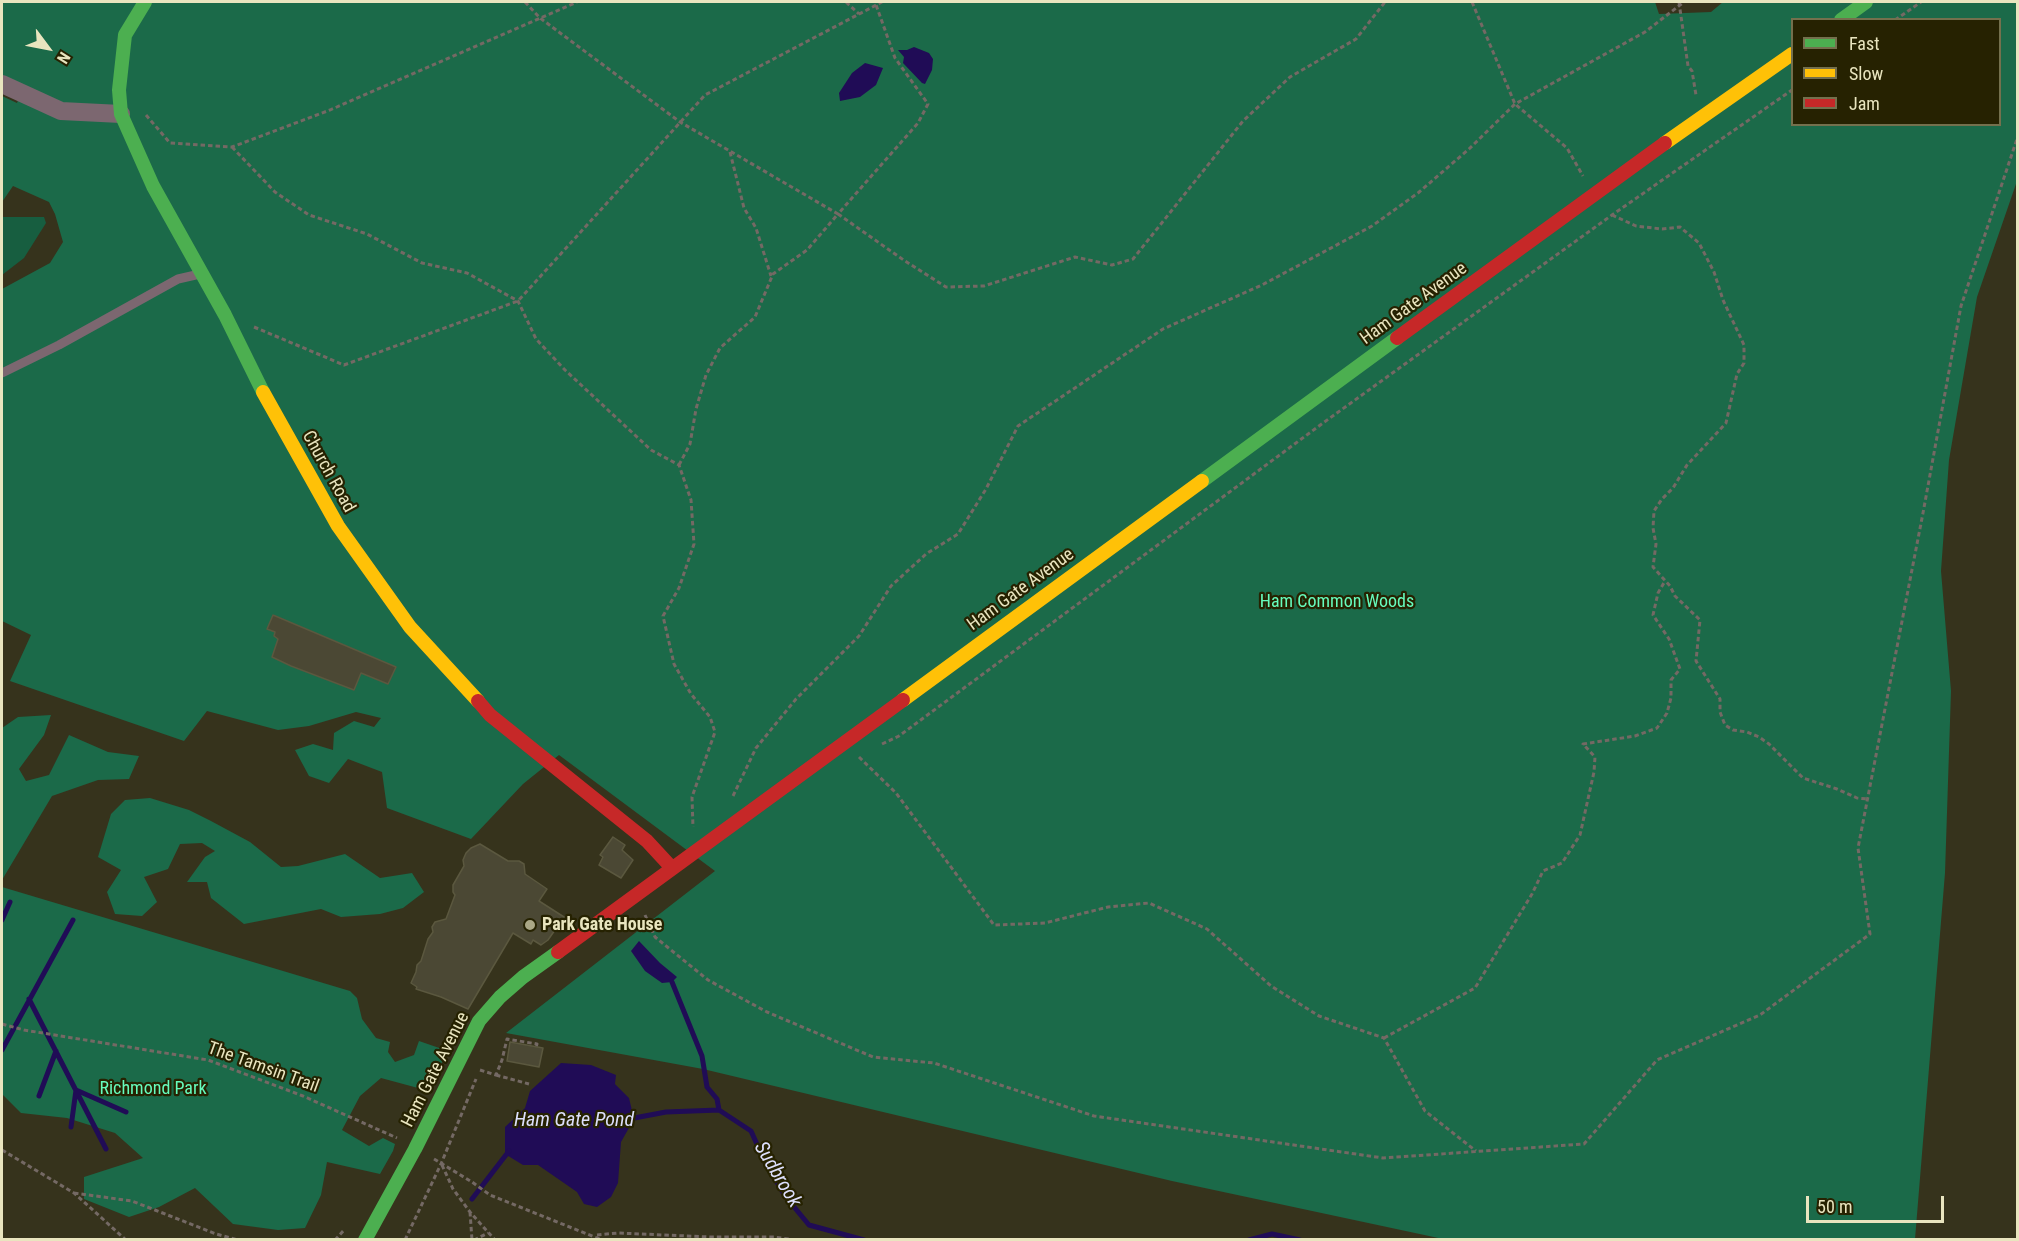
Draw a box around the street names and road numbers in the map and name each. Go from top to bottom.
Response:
street label: Ham Gate Avenue [1357,258,1471,350]
street label: Church Road [297,427,359,517]
street label: Ham Gate Avenue [964,544,1078,636]
street label: Ham Gate Avenue [398,1009,474,1131]
street label: The Tamsin Trail [204,1038,322,1098]

